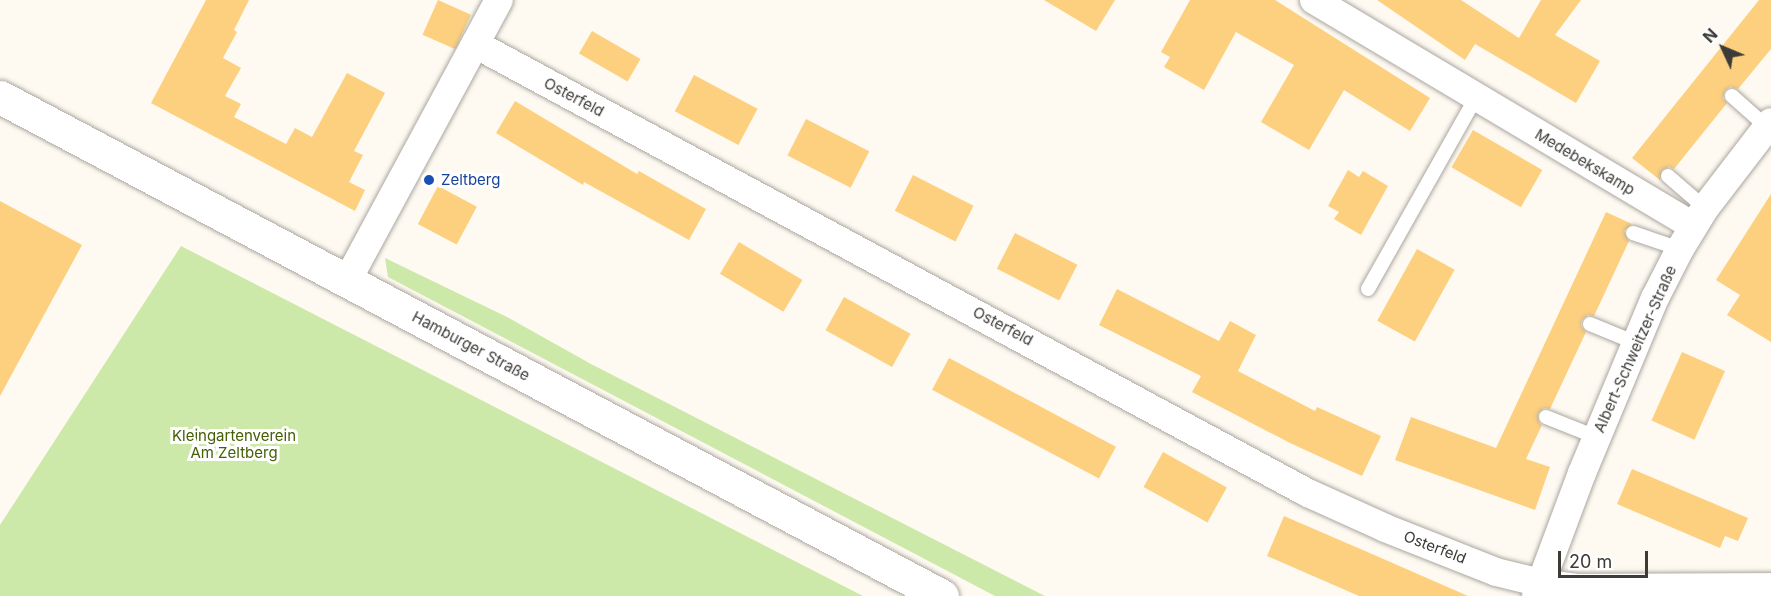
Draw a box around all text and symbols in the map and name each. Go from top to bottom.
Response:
north arrow [1693,18,1753,78]
text: N [1699,24,1721,47]
street label: Osterfeld [541,74,607,120]
street label: Medebekskamp [1532,125,1638,199]
place label: Zeltberg [441,171,500,189]
marker: Zeltberg [422,173,436,187]
street label: Albert-Schweitzer-Straße [1590,263,1680,435]
street label: Osterfeld [970,303,1036,349]
street label: Hamburger Straße [409,307,533,385]
park label: Kleingartenverein Am Zeltberg [172,426,296,461]
street label: Osterfeld [1401,527,1469,567]
scale bar [1561,539,1651,577]
text: 20 m [1569,551,1612,572]

